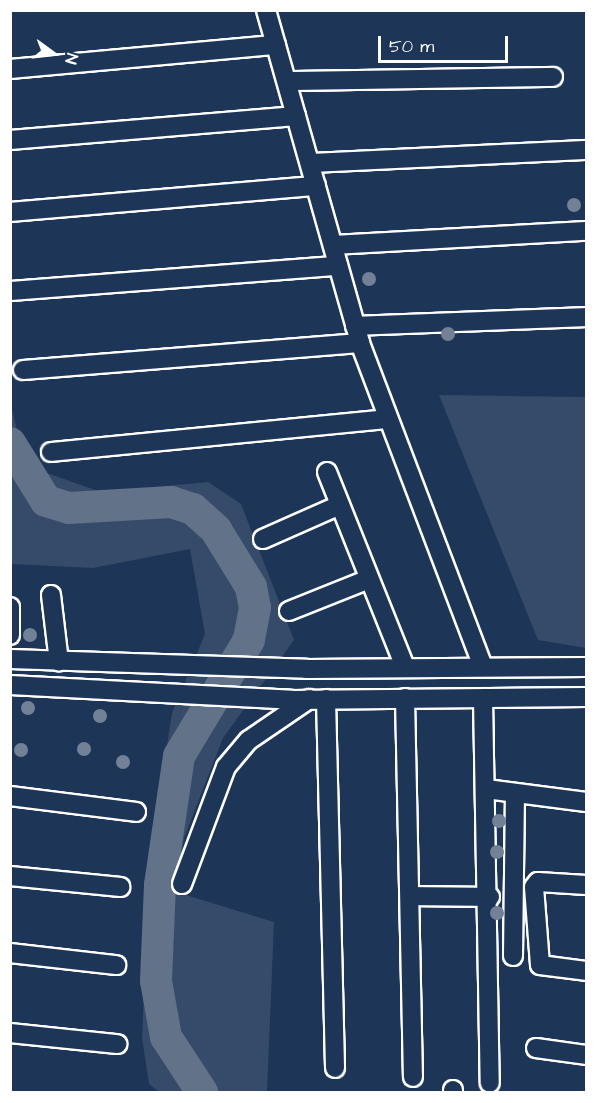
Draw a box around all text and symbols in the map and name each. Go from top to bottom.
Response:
north arrow [24,24,84,84]
scale bar [381,24,512,62]
text: 50 m [389,34,434,59]
text: N [59,51,83,66]

